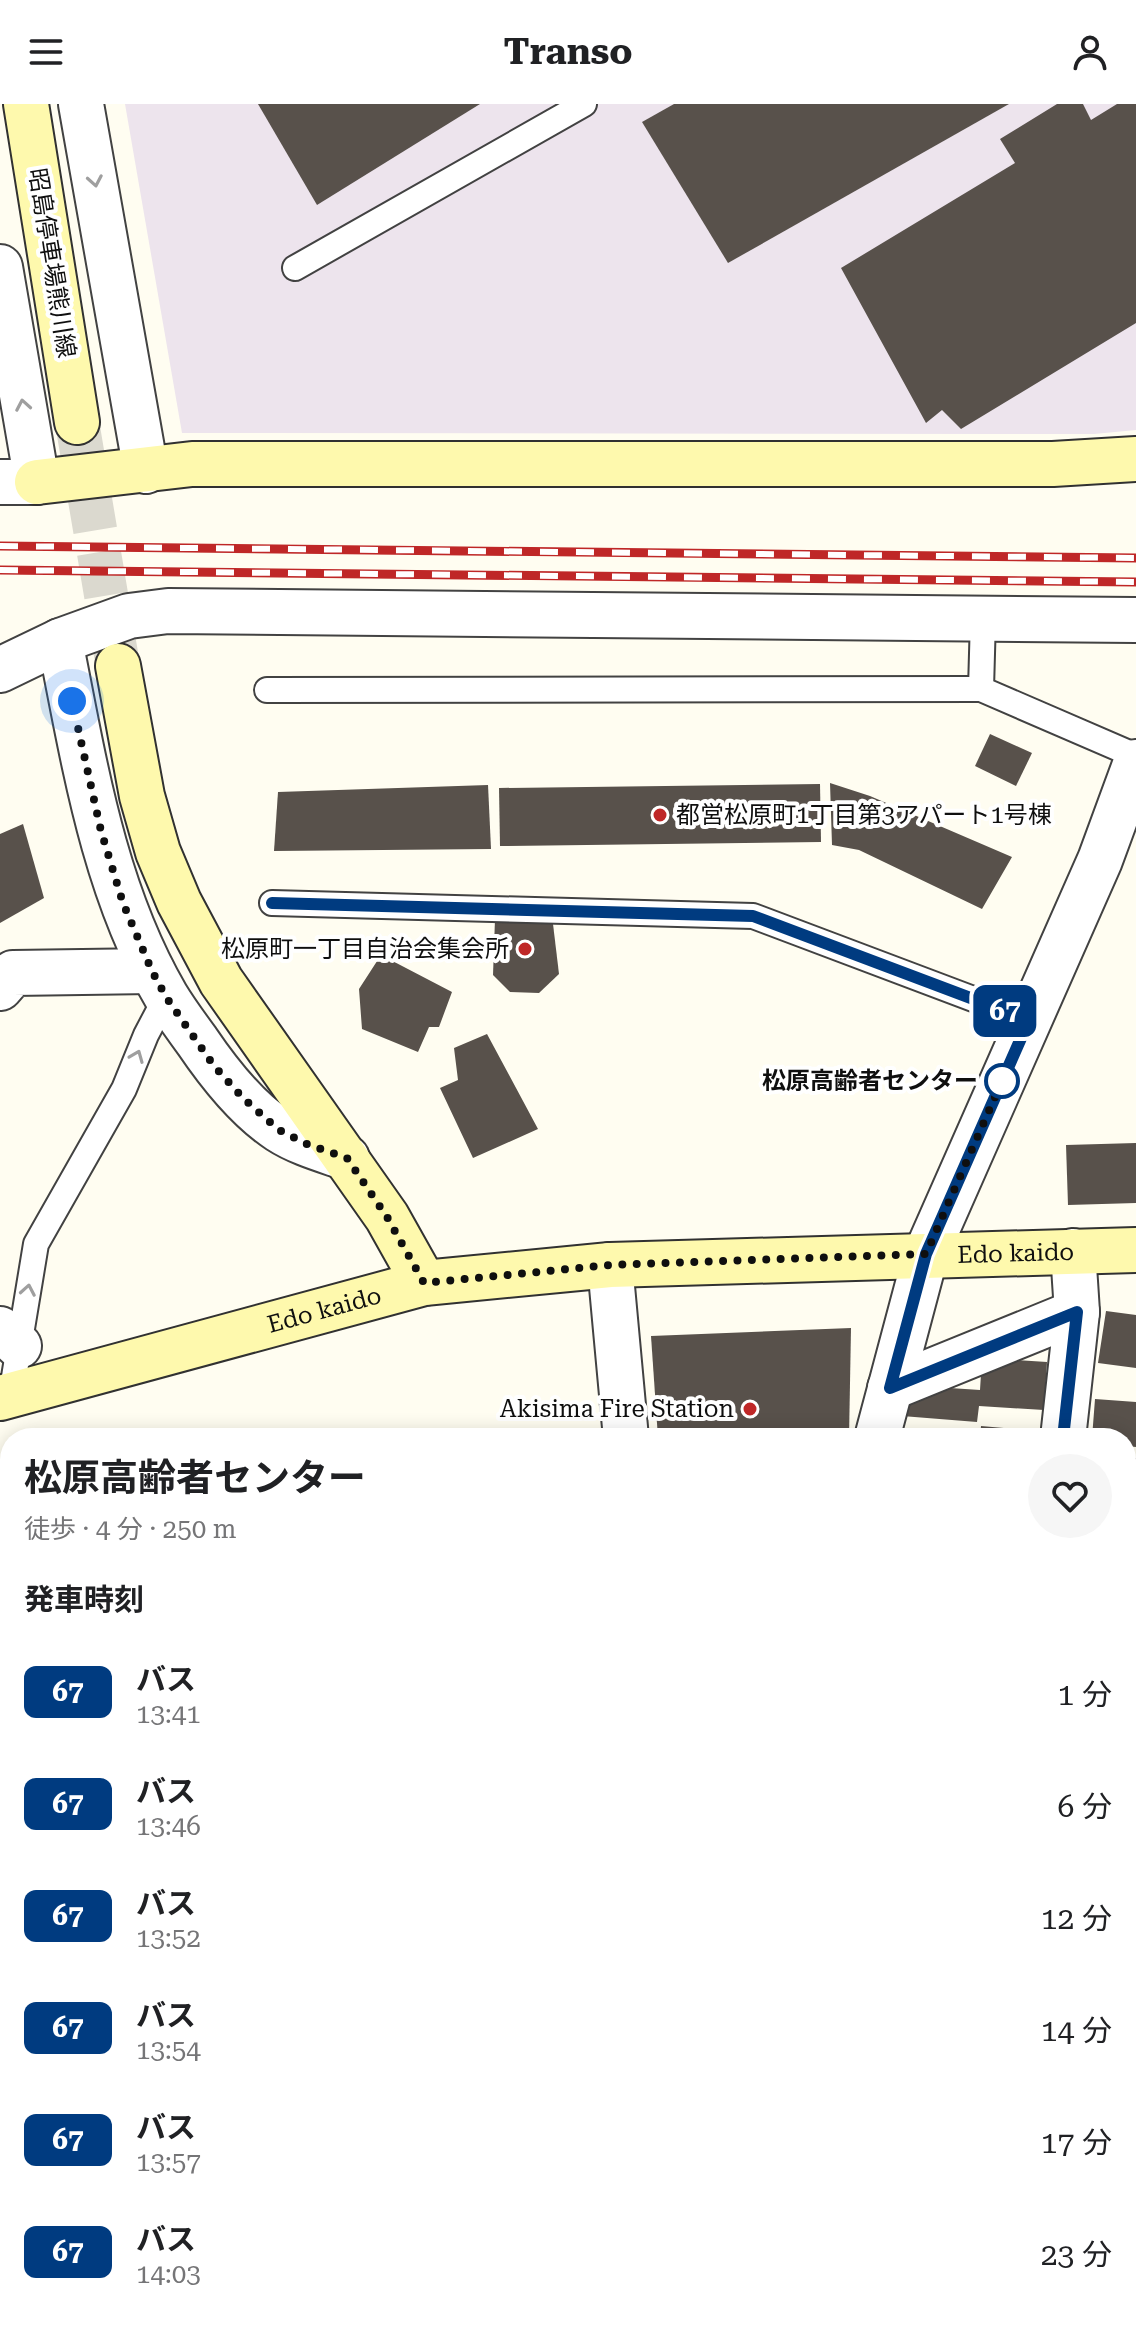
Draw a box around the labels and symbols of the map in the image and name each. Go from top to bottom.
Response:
street label: 昭島停車場熊川線 [23,166,81,360]
one-way arrow [85,174,102,188]
one-way arrow [16,398,33,412]
your location [52,681,92,721]
place label: 都営松原町1丁目第3アパート1号棟 [676,801,1052,829]
marker: 都営松原町1丁目第3アパート1号棟 [651,806,669,824]
place label: 松原町一丁目自治会集会所 [221,935,509,963]
marker: 松原町一丁目自治会集会所 [516,940,534,958]
line badge: 67 [969,985,1041,1037]
one-way arrow [128,1050,144,1065]
marker: 松原高齢者センター [985,1064,1019,1098]
place label: 松原高齢者センター [762,1067,978,1095]
street label: Edo kaido [957,1238,1074,1269]
street label: Edo kaido [264,1281,384,1339]
one-way arrow [19,1283,36,1297]
place label: Akisima Fire Station [500,1395,734,1423]
marker: Akisima Fire Station [741,1400,759,1418]

